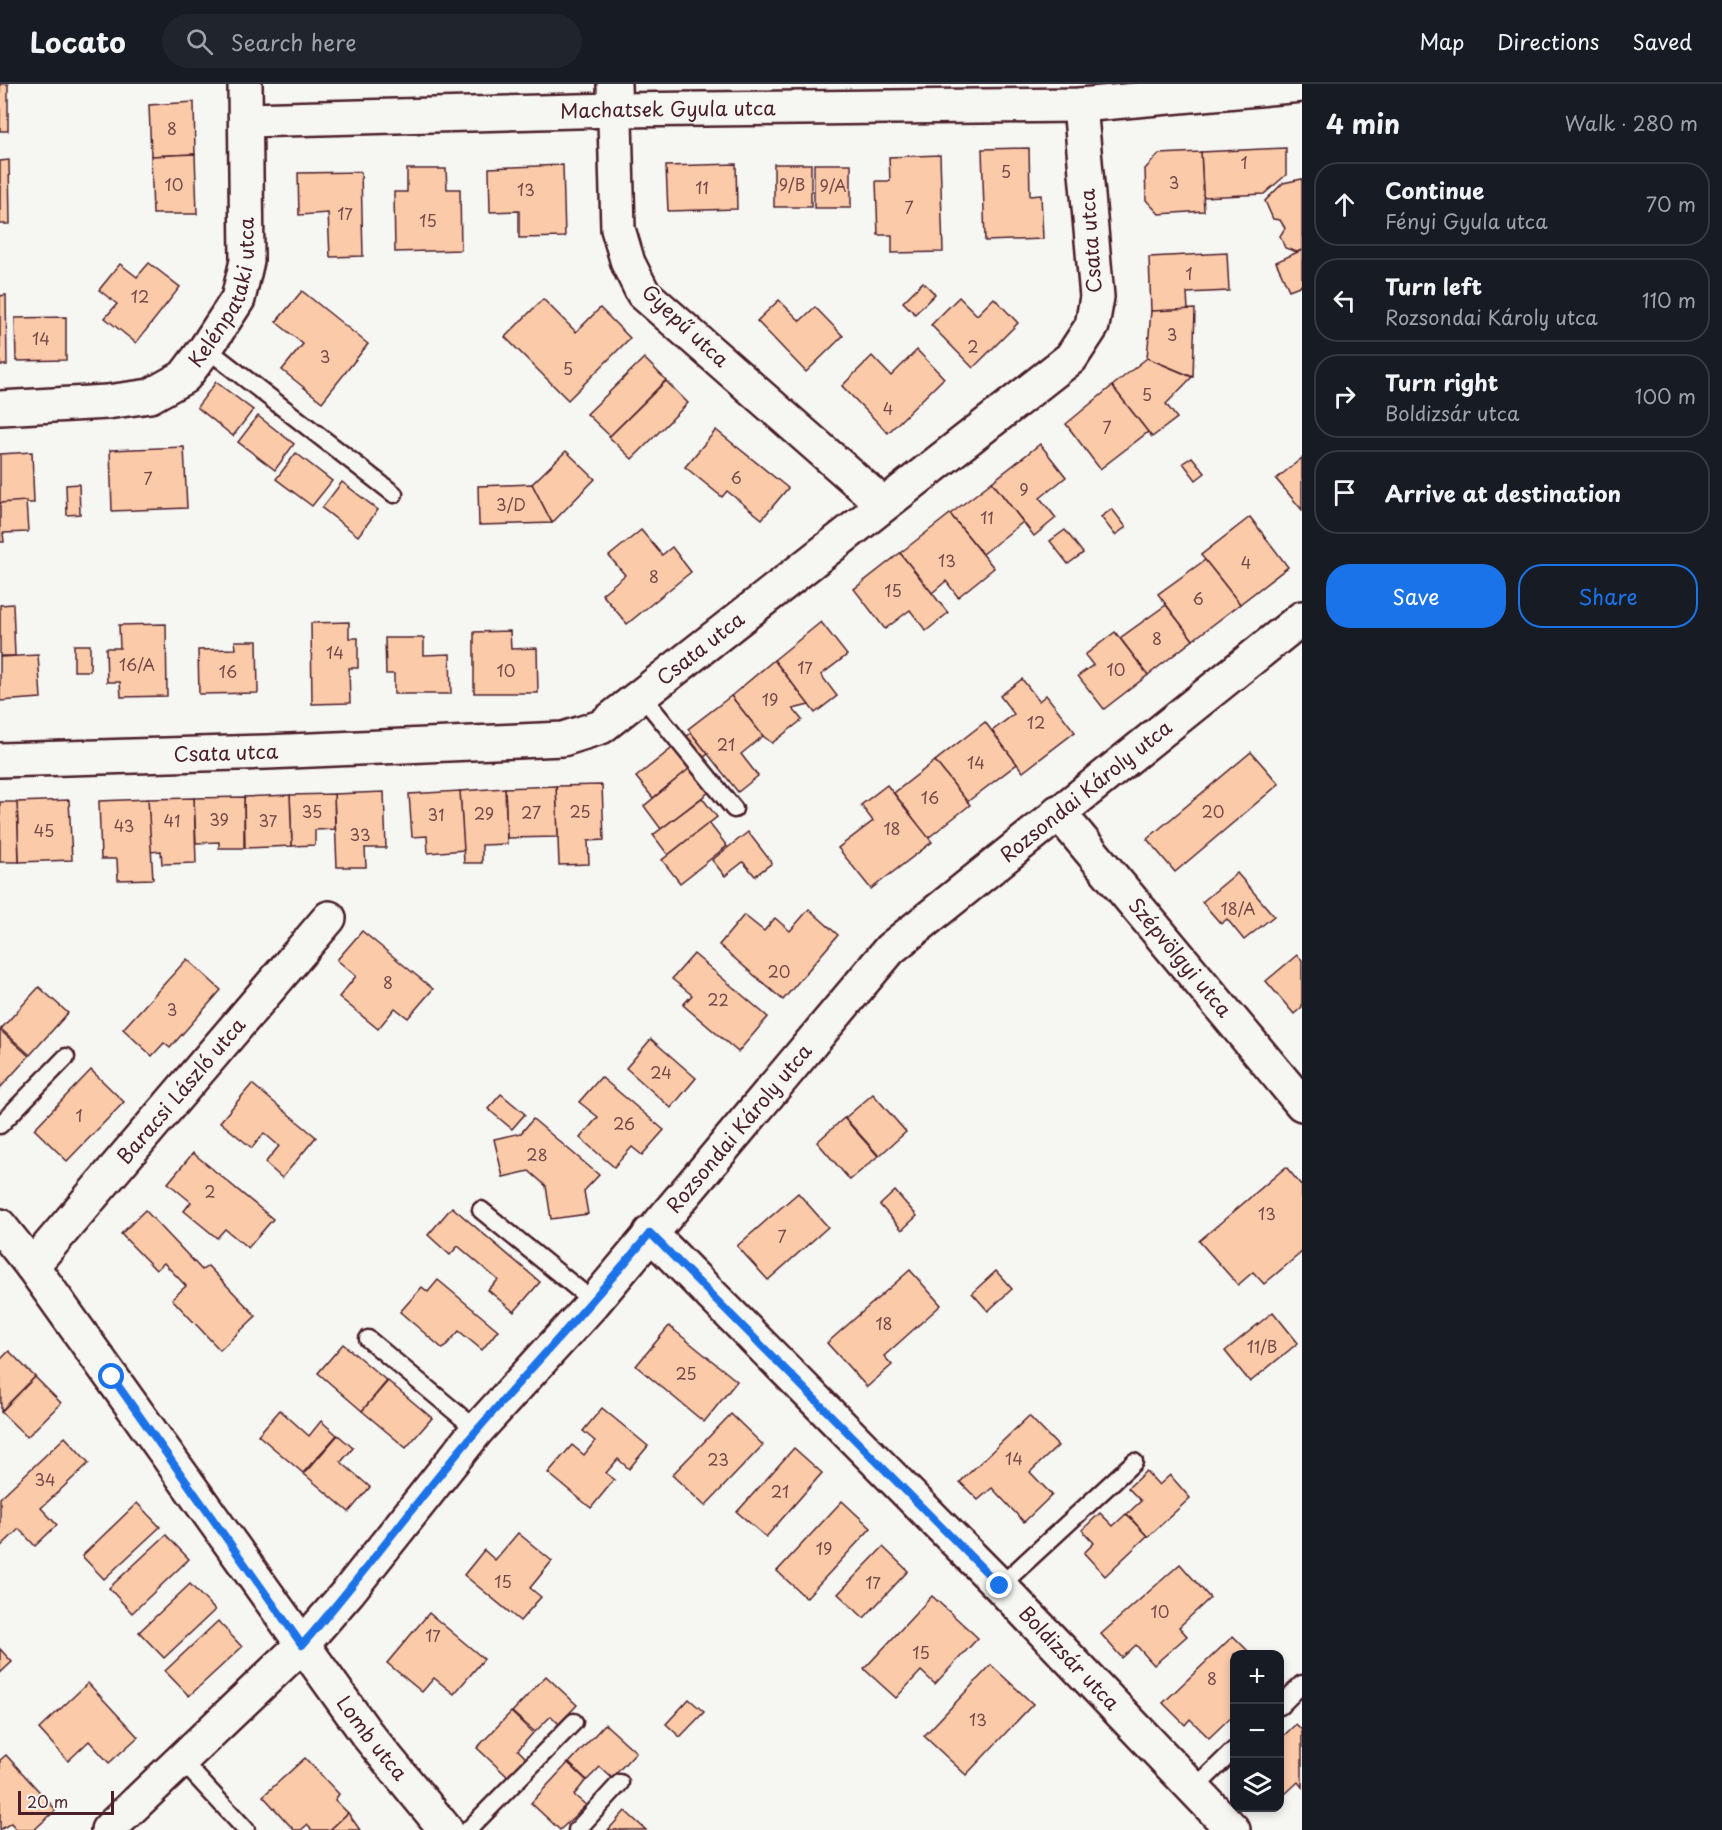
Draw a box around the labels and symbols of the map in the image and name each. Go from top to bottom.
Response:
street label: Machatsek Gyula utca [560,92,776,125]
house number: 8 [167,116,177,140]
house number: 1 [1240,150,1248,174]
house number: 5 [1001,159,1011,183]
house number: 3 [1169,170,1179,194]
house number: 10 [165,172,183,196]
house number: 9/B [779,172,805,196]
house number: 9/A [819,173,847,197]
house number: 11 [695,175,709,199]
house number: 13 [517,177,535,201]
street label: Csata utca [1071,187,1109,294]
house number: 7 [904,195,914,219]
house number: 17 [337,201,353,225]
house number: 15 [419,208,437,232]
street label: Kelénpataki utca [180,217,261,373]
house number: 1 [1185,261,1193,285]
street label: Gyepű utca [635,277,736,374]
house number: 12 [131,284,149,308]
house number: 3 [1167,322,1177,346]
house number: 14 [32,326,50,350]
house number: 2 [967,334,979,358]
house number: 3 [320,344,330,368]
house number: 5 [563,356,573,380]
house number: 5 [1142,382,1152,406]
house number: 4 [883,396,893,420]
house number: 7 [1102,415,1112,439]
house number: 6 [730,465,742,489]
house number: 7 [143,466,153,490]
house number: 9 [1019,477,1029,501]
house number: 3/D [496,492,526,516]
house number: 11 [980,505,994,529]
house number: 13 [938,548,956,572]
house number: 4 [1241,550,1251,574]
house number: 8 [649,564,659,588]
house number: 15 [884,578,902,602]
house number: 6 [1192,586,1204,610]
street label: Csata utca [650,604,751,692]
house number: 8 [1152,626,1162,650]
house number: 14 [326,640,344,664]
house number: 16/A [119,652,155,676]
house number: 17 [797,655,813,679]
house number: 10 [1107,657,1125,681]
house number: 10 [497,658,515,682]
house number: 16 [219,659,237,683]
house number: 19 [762,687,778,711]
house number: 12 [1027,710,1045,734]
street label: Rozsondai Károly utca [993,712,1178,869]
house number: 21 [717,732,735,756]
street label: Csata utca [173,736,279,769]
house number: 14 [967,750,985,774]
house number: 16 [921,785,939,809]
house number: 35 [302,799,322,823]
house number: 25 [569,799,591,823]
house number: 20 [1202,799,1224,823]
house number: 27 [521,800,541,824]
house number: 29 [474,801,494,825]
house number: 31 [428,802,444,826]
house number: 39 [209,807,229,831]
house number: 41 [164,808,180,832]
house number: 37 [259,808,278,832]
house number: 43 [114,813,134,837]
house number: 18 [883,816,901,840]
house number: 45 [34,818,54,842]
house number: 33 [349,822,371,846]
street label: Szépvölgyi utca [1122,891,1240,1024]
house number: 18/A [1221,896,1255,920]
house number: 20 [768,959,790,983]
house number: 8 [383,970,393,994]
house number: 22 [707,987,729,1011]
house number: 3 [167,997,177,1021]
street label: Baracsi László utca [109,1010,252,1170]
street label: Rozsondai Károly utca [659,1036,819,1219]
house number: 24 [650,1060,672,1084]
house number: 1 [75,1103,83,1127]
house number: 26 [613,1111,635,1135]
house number: 28 [526,1142,548,1166]
house number: 2 [204,1179,216,1203]
house number: 13 [1258,1201,1276,1225]
house number: 7 [777,1224,787,1248]
house number: 18 [875,1311,893,1335]
house number: 11/B [1247,1334,1277,1358]
house number: 25 [675,1361,697,1385]
route start [98,1363,124,1389]
house number: 14 [1005,1446,1023,1470]
house number: 23 [707,1447,729,1471]
house number: 34 [34,1467,56,1491]
house number: 21 [771,1479,789,1503]
house number: 19 [816,1536,832,1560]
house number: 15 [494,1569,512,1593]
house number: 17 [865,1570,881,1594]
route end [986,1572,1012,1598]
street label: Boldizsár utca [1012,1599,1127,1717]
house number: 10 [1151,1599,1169,1623]
house number: 17 [425,1623,441,1647]
house number: 15 [912,1640,930,1664]
house number: 8 [1207,1666,1217,1690]
street label: Lomb utca [330,1689,415,1787]
house number: 13 [969,1707,987,1731]
scale bar [18,1788,114,1816]

